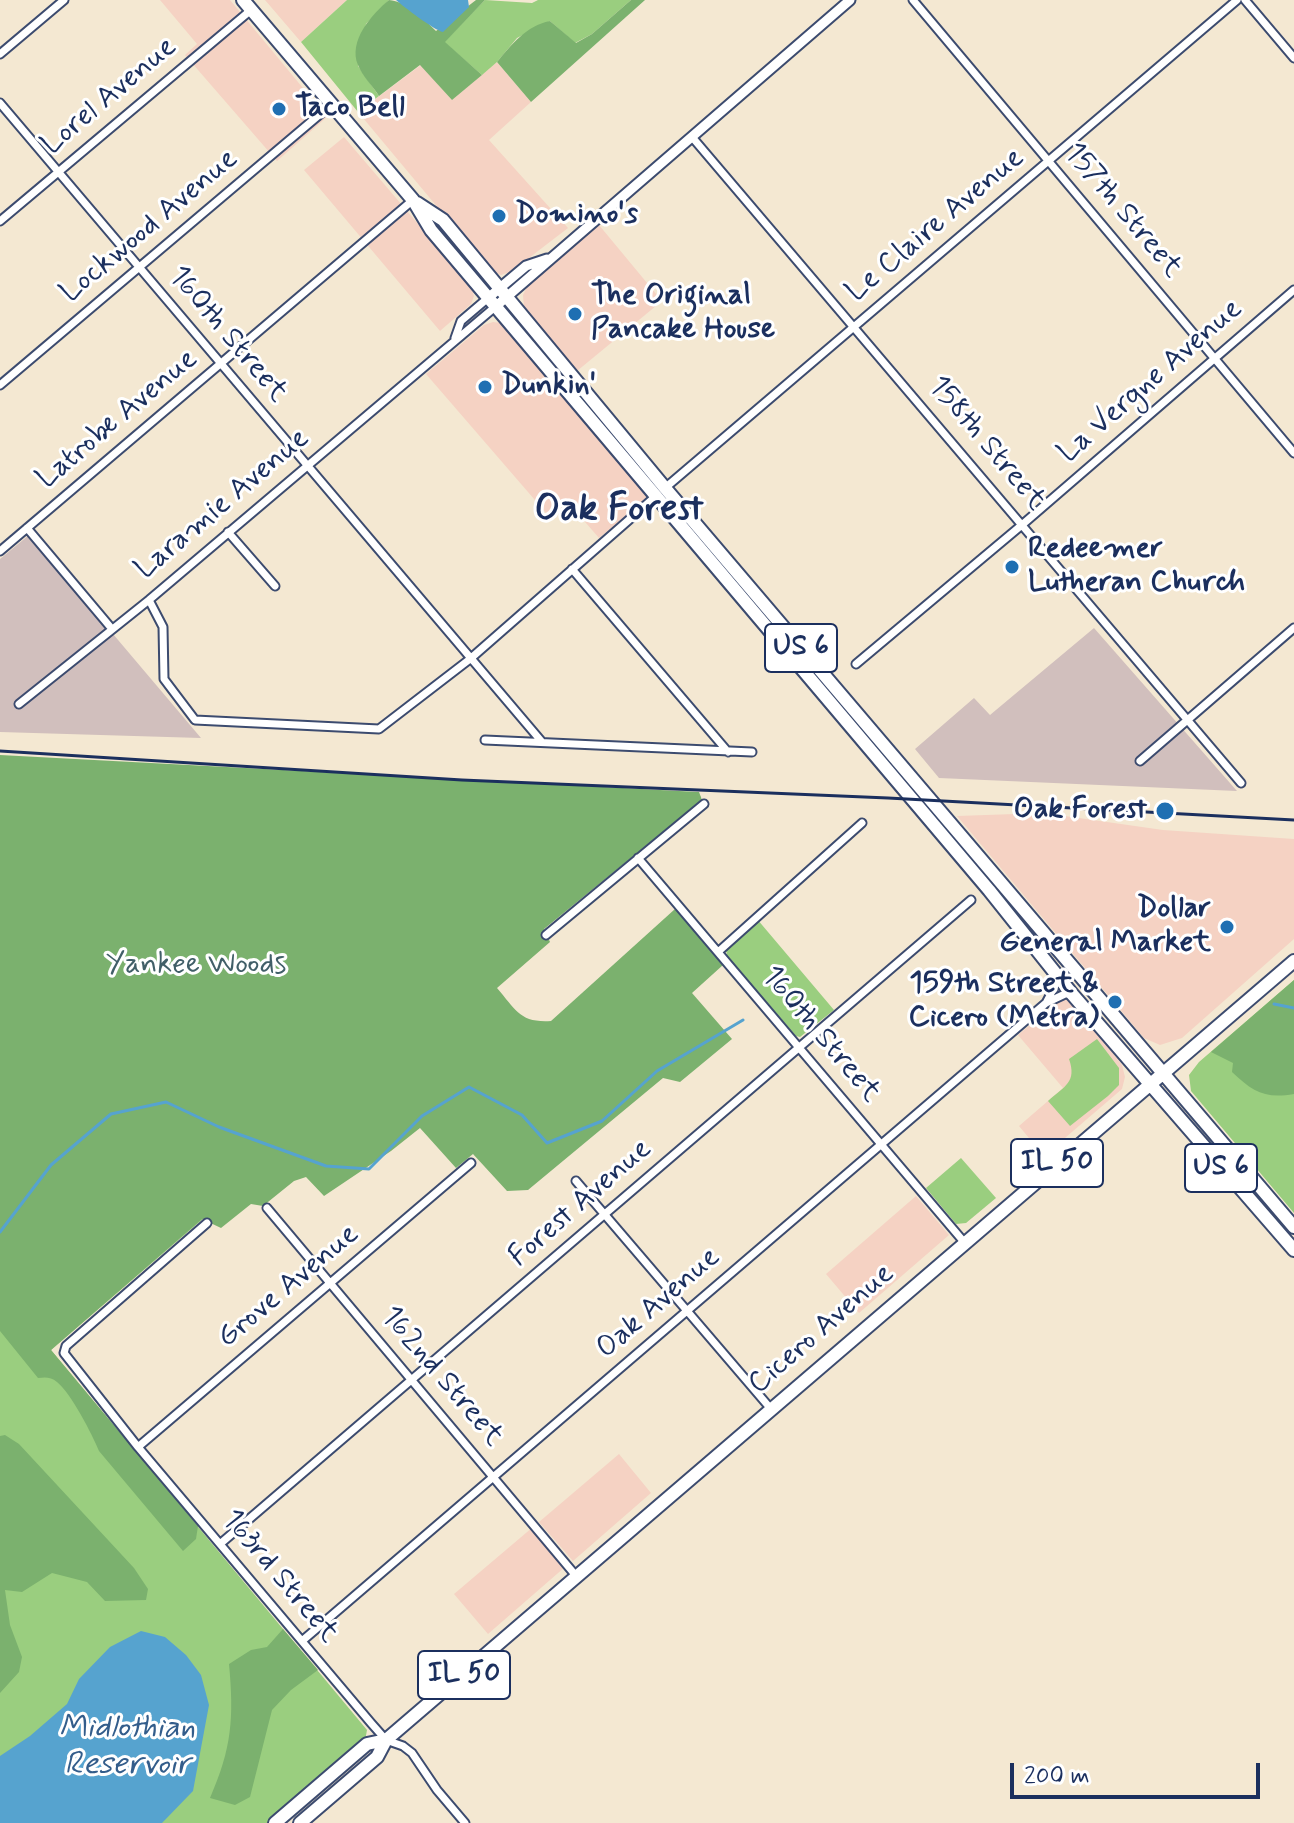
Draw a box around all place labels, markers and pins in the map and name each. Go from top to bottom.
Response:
place label: Taco Bell [295,91,405,127]
marker: Taco Bell [270,100,288,118]
place label: Domino's [515,198,638,234]
marker: Domino's [490,207,508,225]
place label: The Original Pancake House [591,279,775,350]
marker: The Original Pancake House [566,305,584,323]
place label: Dunkin' [501,369,596,405]
marker: Dunkin' [476,378,494,396]
place label: Redeemer Lutheran Church [1028,532,1245,602]
marker: Redeemer Lutheran Church [1003,558,1021,576]
place label: Oak Forest [1013,793,1147,829]
marker: Oak Forest [1154,800,1176,822]
place label: Dollar General Market [999,892,1211,962]
marker: Dollar General Market [1218,918,1236,936]
place label: 159th Street & Cicero (Metra) [909,967,1099,1038]
marker: 159th Street & Cicero (Metra) [1106,993,1124,1011]

